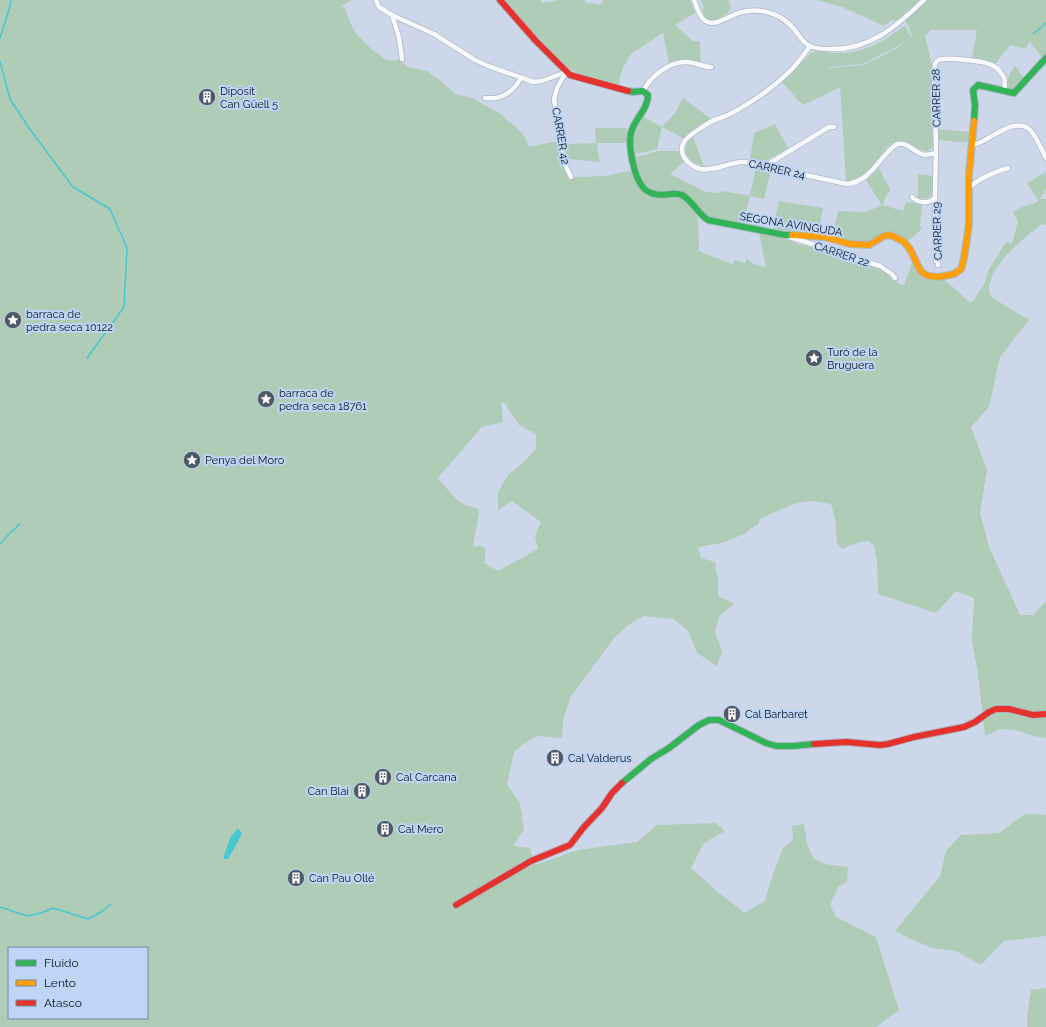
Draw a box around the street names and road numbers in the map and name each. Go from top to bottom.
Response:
street label: CARRER 28 [929,69,944,127]
street label: CARRER 42 [549,107,572,166]
street label: CARRER 24 [747,157,806,182]
street label: CARRER 29 [930,202,945,260]
street label: SEGONA AVINGUDA [738,210,844,239]
street label: CARRER 22 [813,239,871,270]

